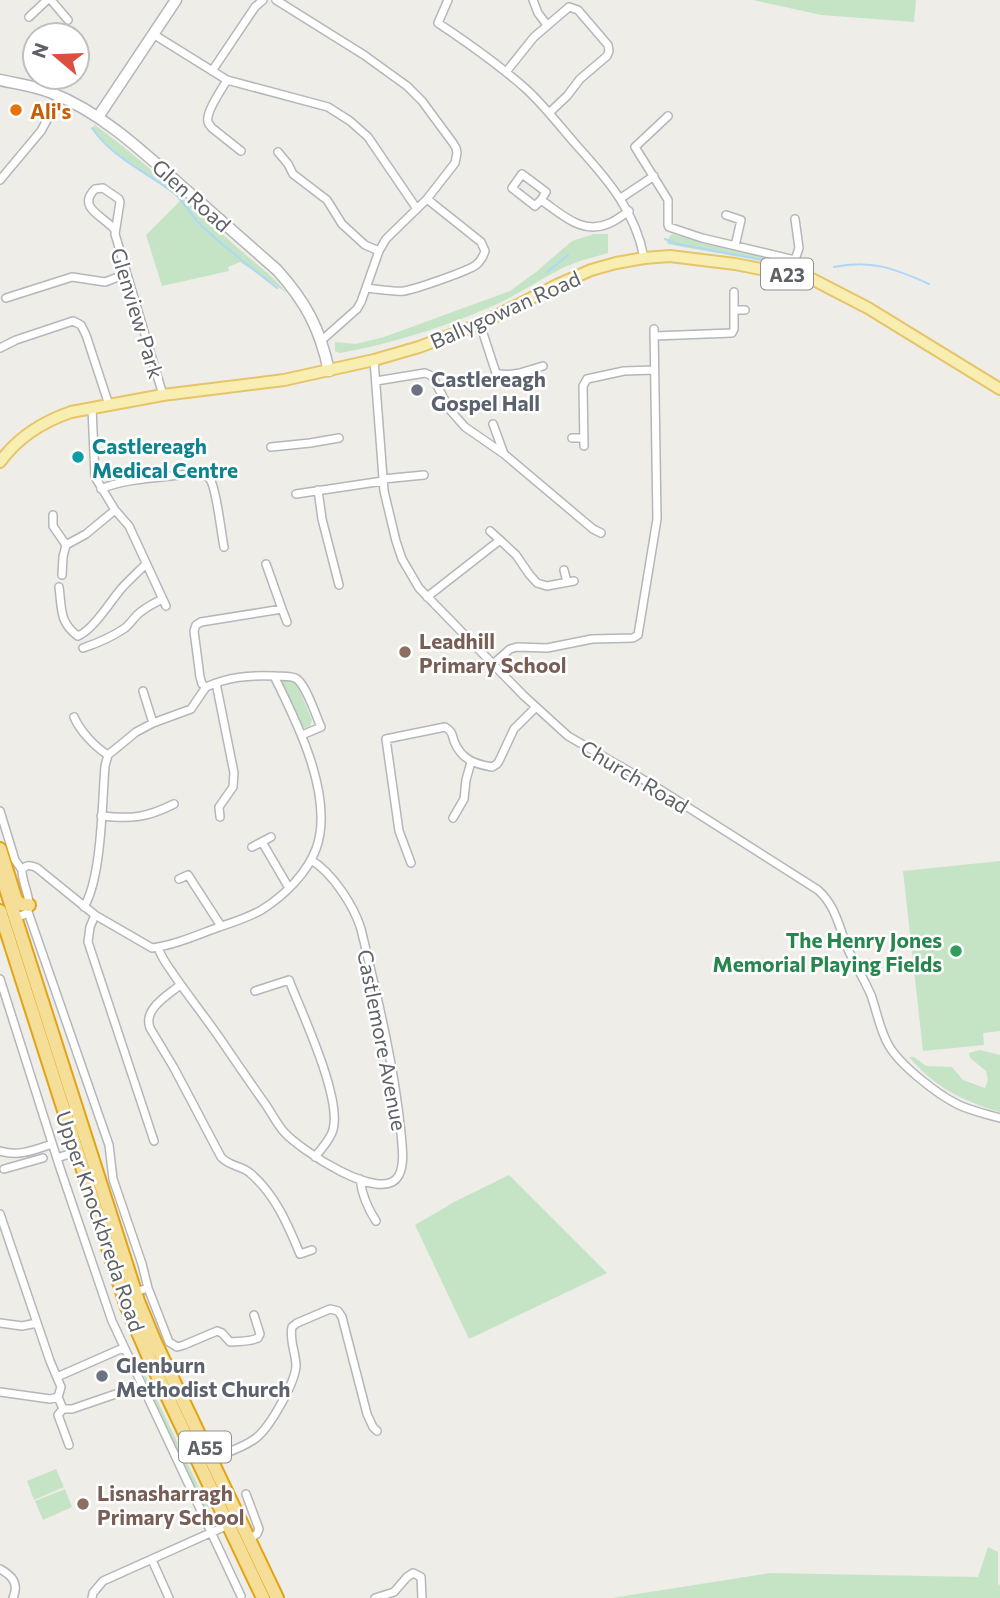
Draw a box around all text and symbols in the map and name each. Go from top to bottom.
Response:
north arrow [21,21,91,91]
text: N [26,40,53,61]
place label: Ali's [30,98,71,123]
marker: Ali's [8,102,24,118]
street label: Glen Road [148,153,236,237]
street label: Glenview Park [106,245,170,381]
road number: A23 [761,258,813,290]
street label: Ballygowan Road [426,265,584,353]
place label: Castlereagh Gospel Hall [431,366,546,415]
marker: Castlereagh Gospel Hall [409,382,425,398]
place label: Castlereagh Medical Centre [92,433,238,482]
marker: Castlereagh Medical Centre [70,449,86,465]
place label: Leadhill Primary School [419,628,566,677]
marker: Leadhill Primary School [397,644,413,660]
street label: Church Road [576,734,694,818]
place label: The Henry Jones Memorial Playing Fields [713,927,942,976]
marker: The Henry Jones Memorial Playing Fields [948,943,964,959]
street label: Castlemore Avenue [353,947,413,1133]
street label: Upper Knockbreda Road [51,1107,151,1335]
place label: Glenburn Methodist Church [116,1352,291,1401]
marker: Glenburn Methodist Church [94,1368,110,1384]
road number: A55 [179,1432,231,1462]
place label: Lisnasharragh Primary School [97,1480,244,1529]
marker: Lisnasharragh Primary School [75,1496,91,1512]

